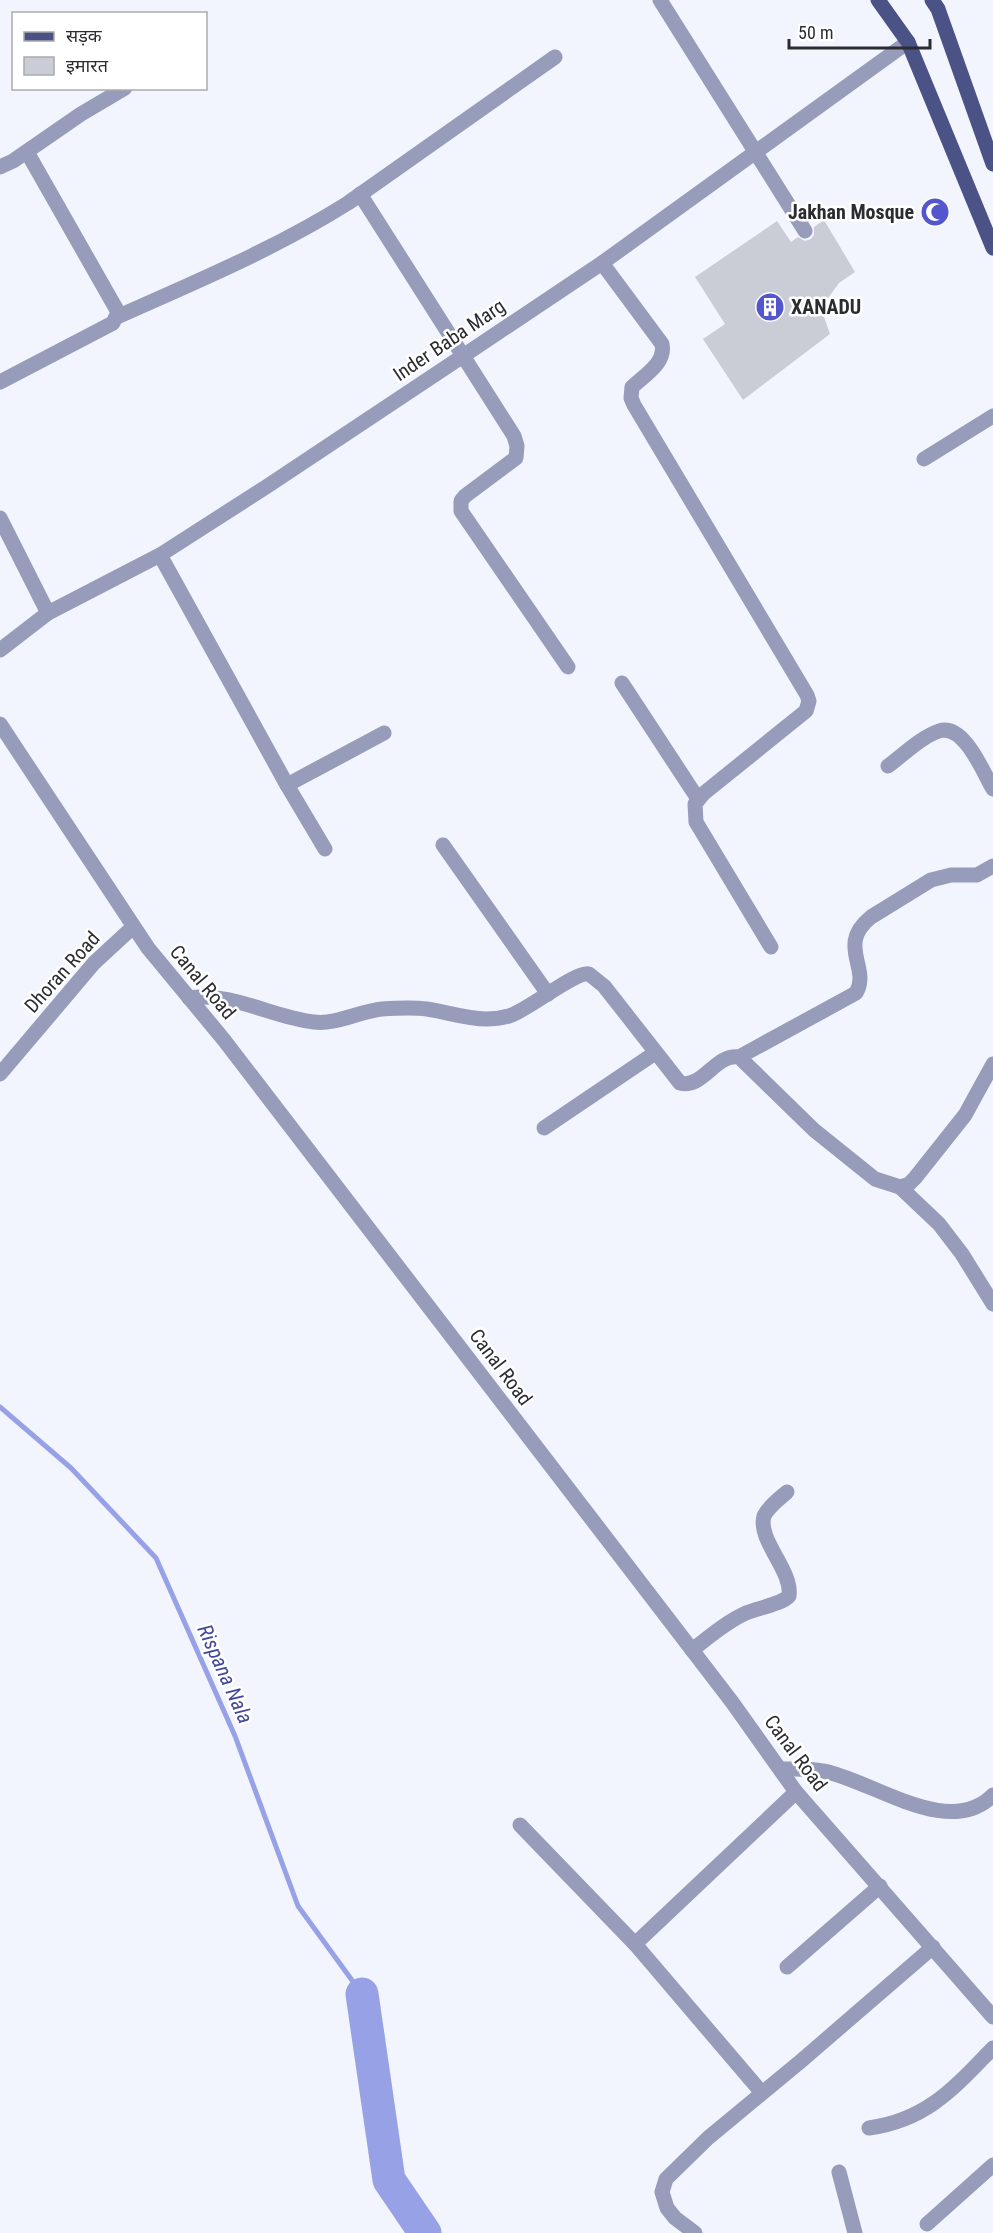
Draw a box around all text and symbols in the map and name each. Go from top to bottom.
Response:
legend [12,12,207,90]
scale bar [789,12,930,50]
text: 50 m [798,22,833,43]
text: सड़क [66,25,103,46]
text: इमारत [66,55,109,76]
mosque icon: Jakhan Mosque [919,196,951,228]
place label: Jakhan Mosque [788,200,914,224]
building icon: XANADU [754,291,786,323]
street label: Inder Baba Marg [389,294,509,386]
place label: XANADU [791,295,861,319]
street label: Dhoran Road [19,926,105,1018]
street label: Canal Road [165,940,241,1024]
street label: Canal Road [464,1324,538,1410]
water label: Rispana Nala [193,1621,257,1727]
street label: Canal Road [759,1710,833,1796]

